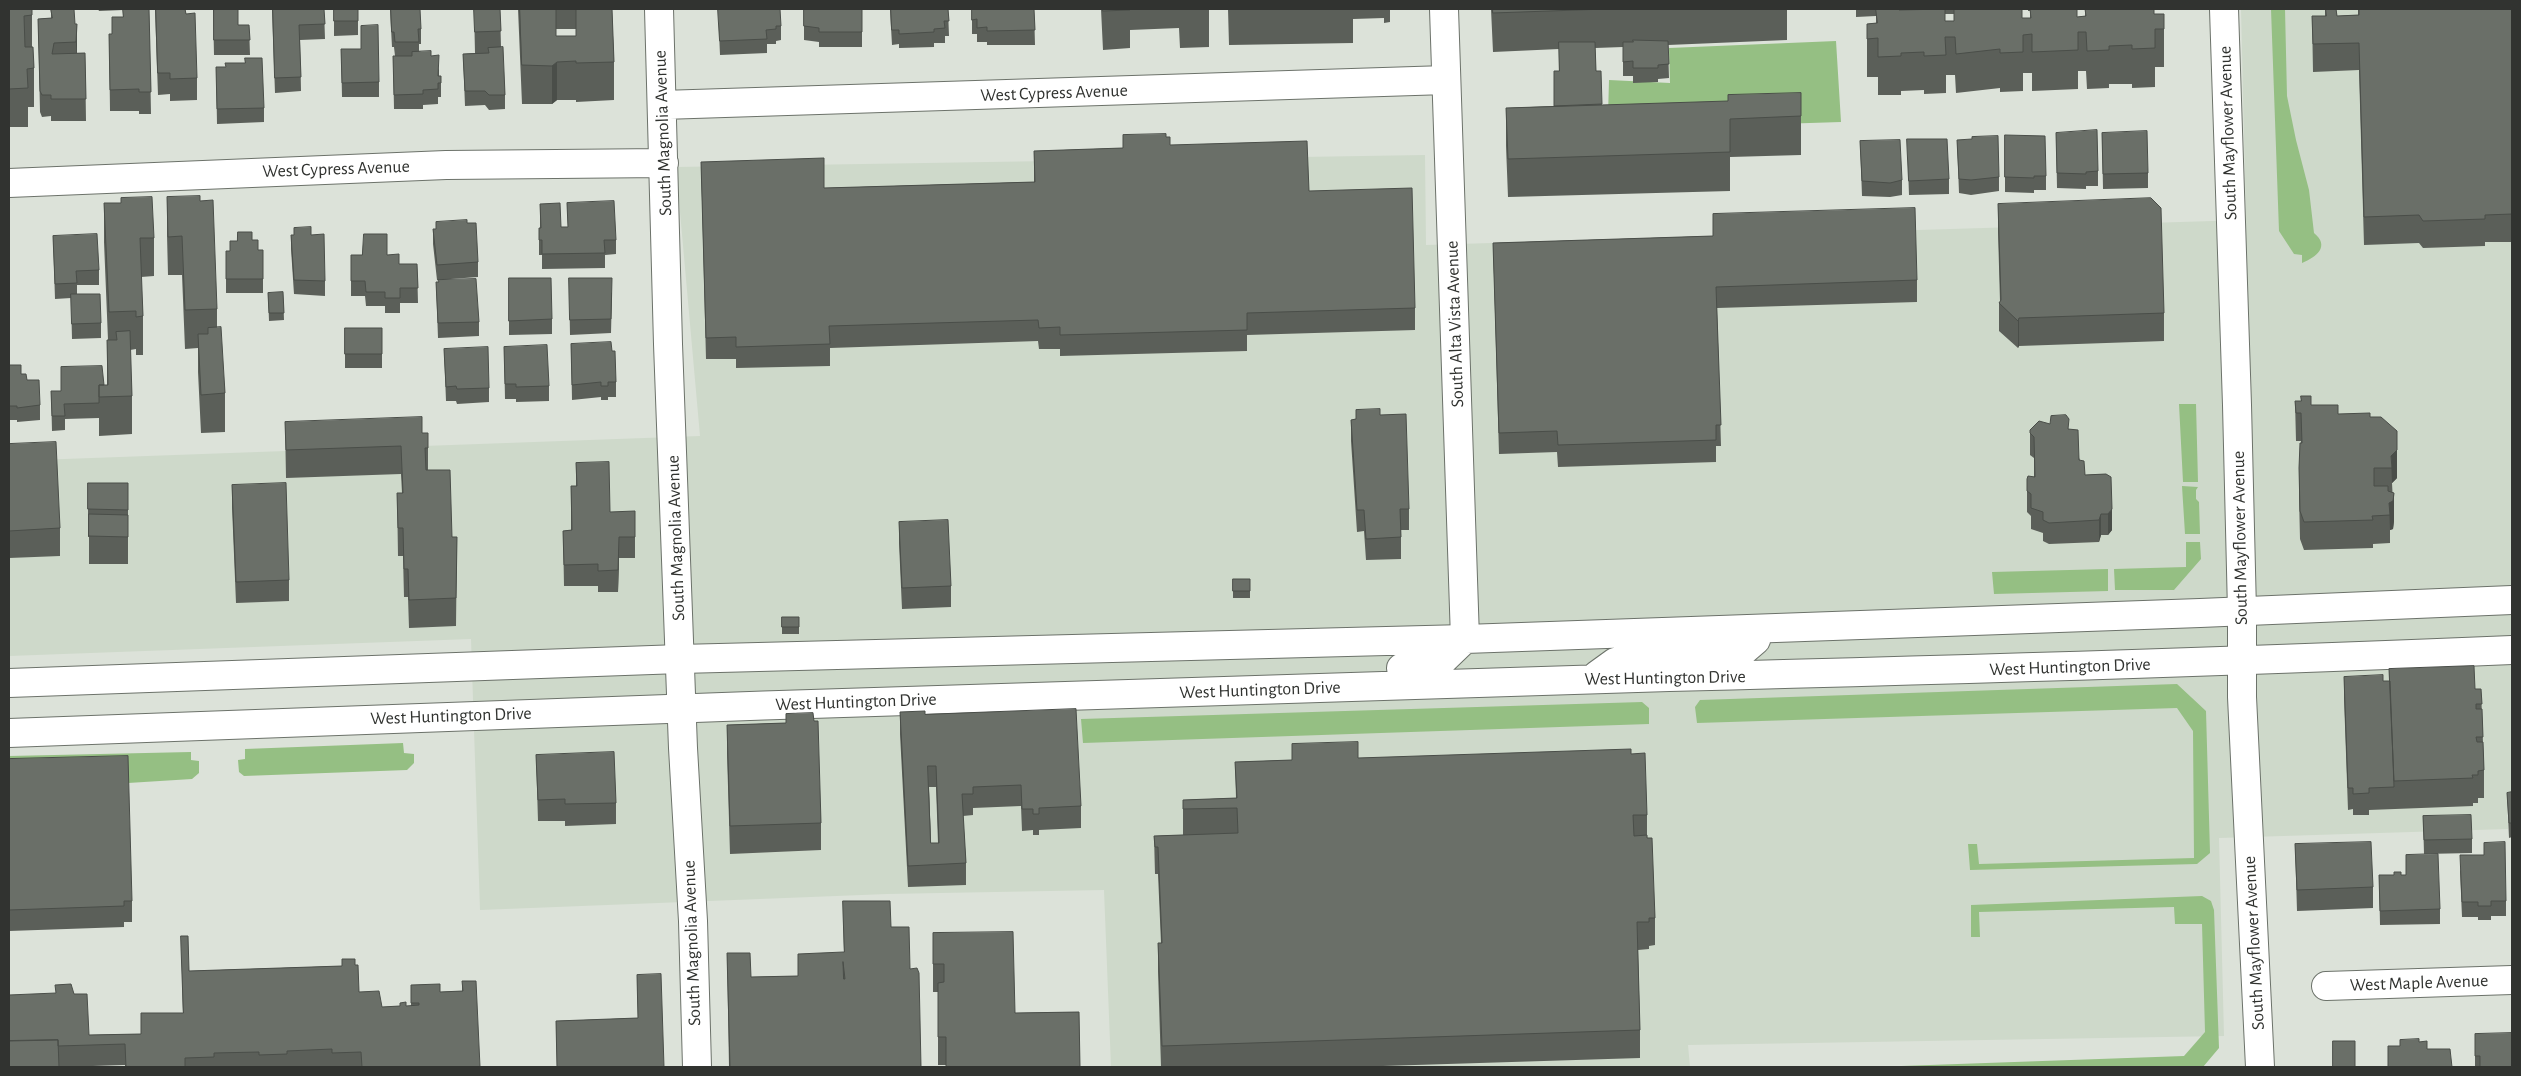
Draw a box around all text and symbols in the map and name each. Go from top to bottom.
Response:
street label: South Mayflower Avenue [2214,46,2242,220]
street label: South Magnolia Avenue [649,50,677,216]
street label: West Cypress Avenue [980,80,1128,106]
street label: West Cypress Avenue [262,156,410,182]
street label: South Alta Vista Avenue [1441,240,1469,408]
street label: South Mayflower Avenue [2228,451,2252,625]
street label: South Magnolia Avenue [662,455,690,621]
street label: West Huntington Drive [1989,653,2151,681]
street label: West Huntington Drive [1584,666,1746,690]
street label: West Huntington Drive [1179,676,1341,704]
street label: West Huntington Drive [775,688,937,716]
street label: West Huntington Drive [370,702,532,730]
street label: South Mayflower Avenue [2239,855,2269,1031]
street label: South Magnolia Avenue [678,860,706,1026]
street label: West Maple Avenue [2349,970,2489,996]

